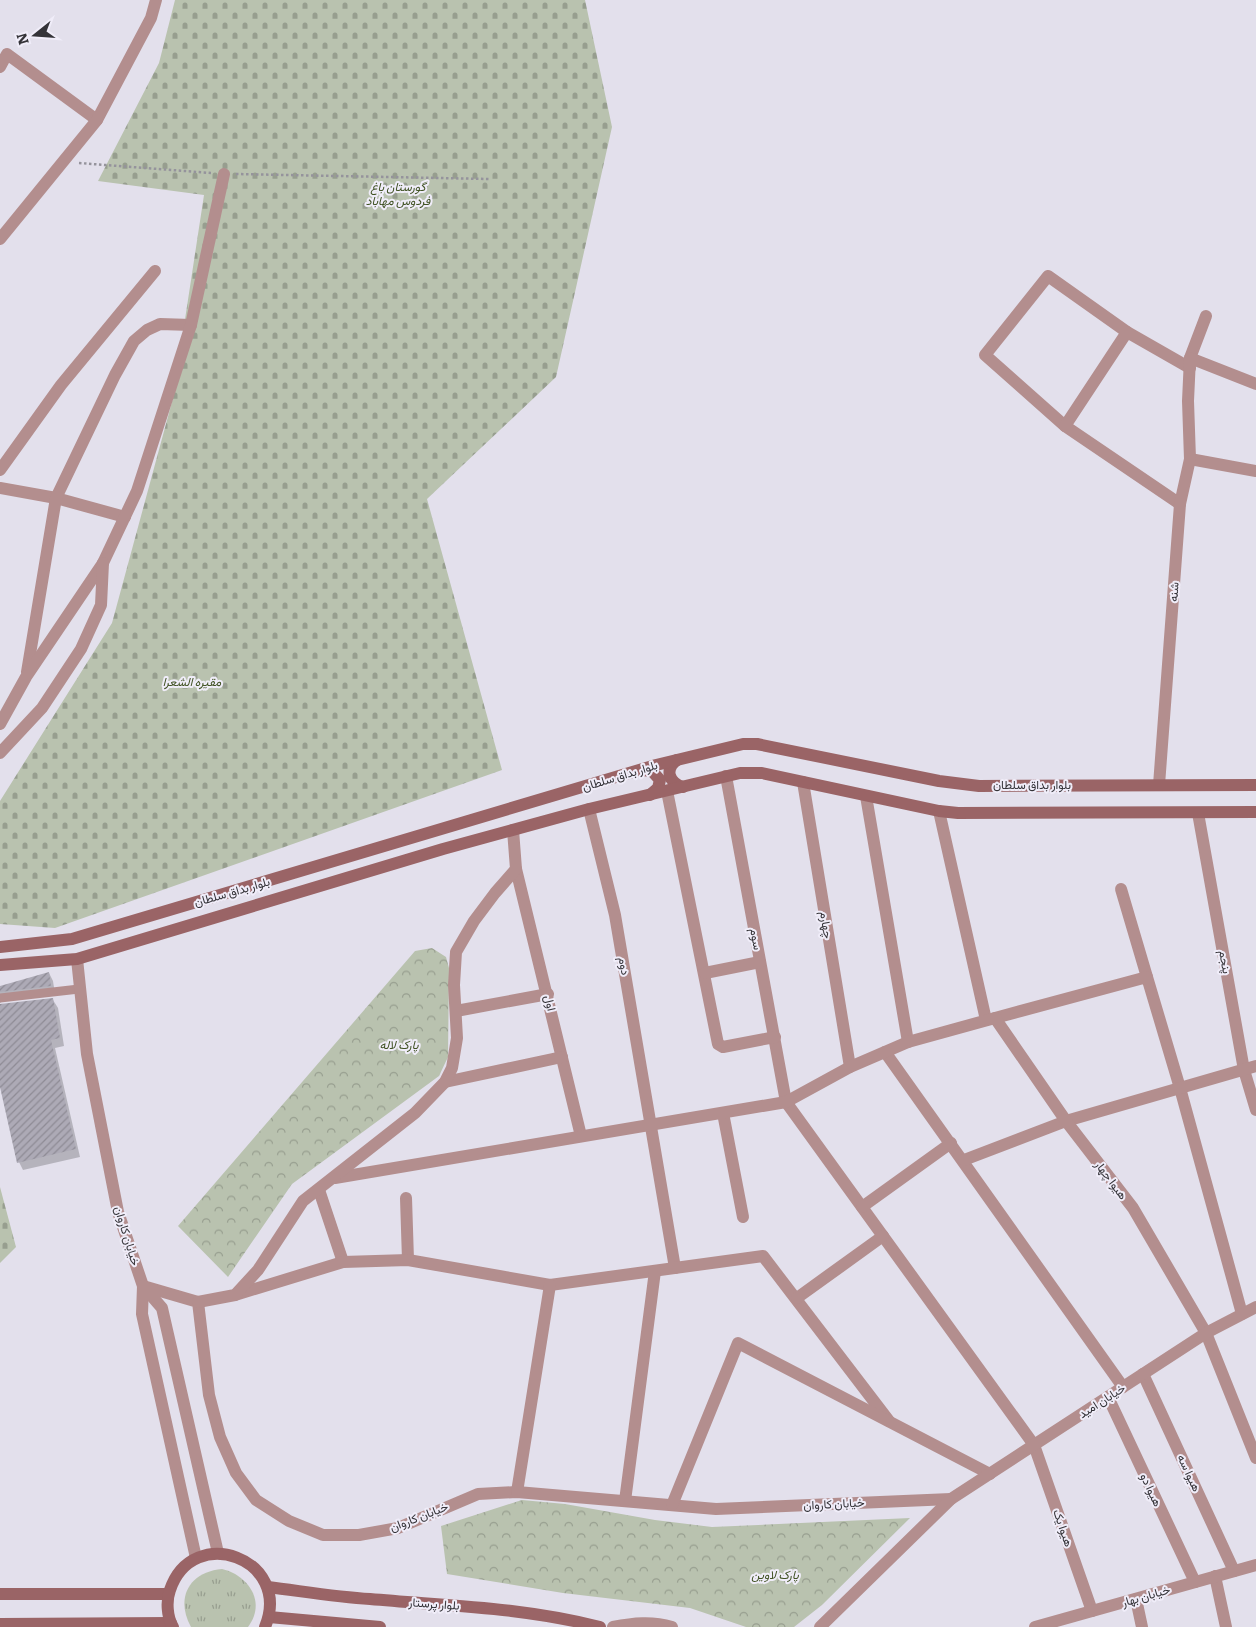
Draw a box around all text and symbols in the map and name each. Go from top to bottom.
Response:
north arrow [10,10,60,60]
text: N [10,30,33,48]
park label: گورستان باغ فردوس مهاباد [366,177,431,209]
street label: شنه [1163,581,1183,602]
park label: مقیره الشعرا [163,672,222,690]
street label: بلوار بداق سلطان [580,755,660,795]
street label: بلوار بداق سلطان [993,775,1071,793]
street label: بلوار بداق سلطان [192,872,272,910]
street label: چهارم [816,910,838,940]
street label: سوم [746,926,768,951]
street label: پنجم [1215,949,1237,975]
street label: دوم [615,955,635,977]
street label: اول [540,993,562,1012]
park label: پارک لاله [379,1035,419,1053]
street label: هیوا چهار [1090,1155,1133,1203]
street label: خیابان کاروان [110,1204,146,1268]
street label: خیابان امید [1074,1378,1128,1422]
street label: هیوا سه [1173,1451,1206,1494]
street label: هیوا دو [1136,1470,1167,1509]
street label: خیابان کاروان [803,1492,865,1514]
street label: خیابان کاروان [387,1497,451,1535]
street label: هیوا یک [1049,1506,1079,1549]
park label: پارک لاوین [751,1565,799,1583]
street label: خیابان بهار [1118,1580,1172,1611]
street label: بلوار پرستار [407,1592,460,1614]

